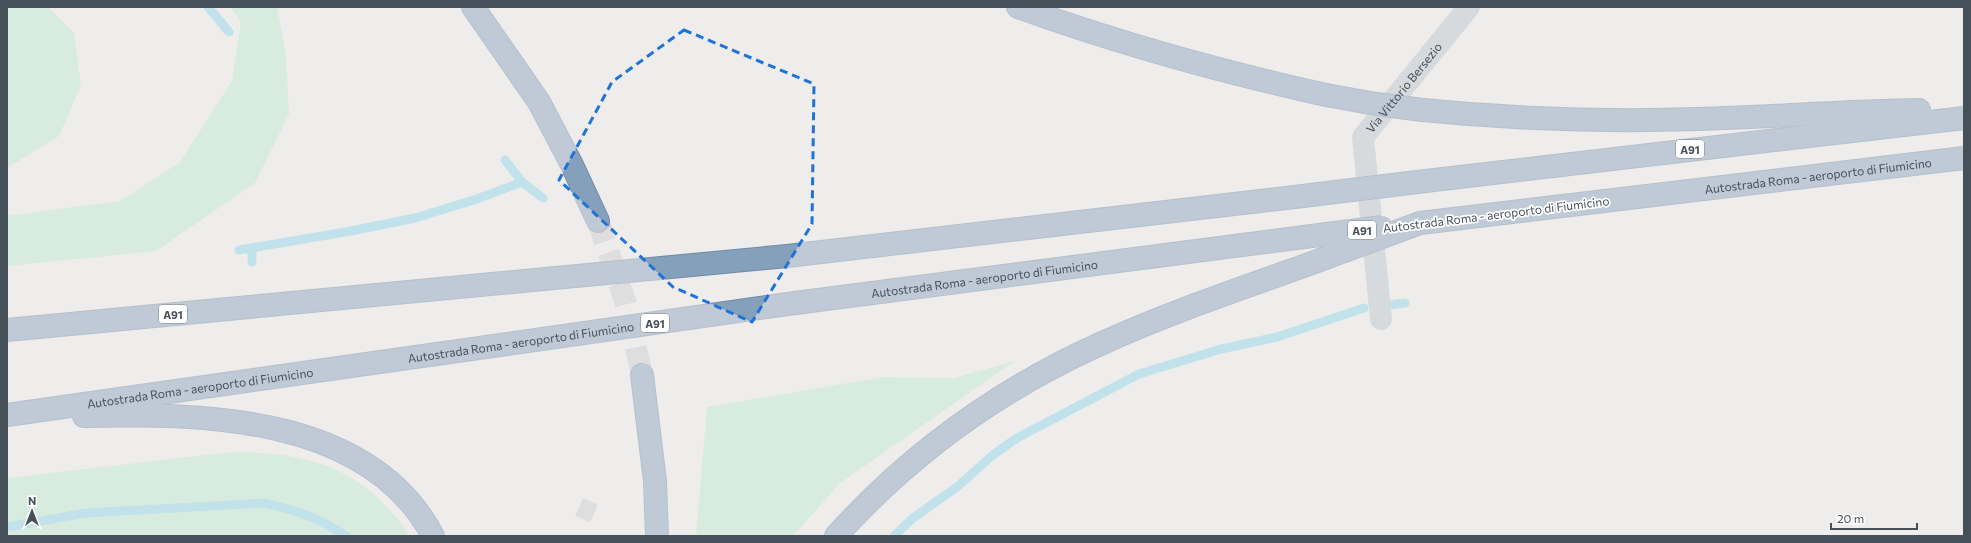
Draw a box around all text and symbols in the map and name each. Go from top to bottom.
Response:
street label: Via Vittorio Bersezio [1363,39,1444,135]
road number: A91 [1676,140,1704,158]
street label: Autostrada Roma - aeroporto di Fiumicino [1704,155,1932,196]
street label: Autostrada Roma - aeroporto di Fiumicino [1382,193,1610,235]
road number: A91 [1348,221,1376,239]
street label: Autostrada Roma - aeroporto di Fiumicino [870,257,1099,300]
road number: A91 [159,305,187,323]
road number: A91 [641,314,669,332]
street label: Autostrada Roma - aeroporto di Fiumicino [407,319,635,365]
street label: Autostrada Roma - aeroporto di Fiumicino [86,365,314,411]
north arrow [12,491,52,531]
text: N [28,494,36,507]
scale bar [1831,505,1917,531]
text: 20 m [1837,511,1864,525]

